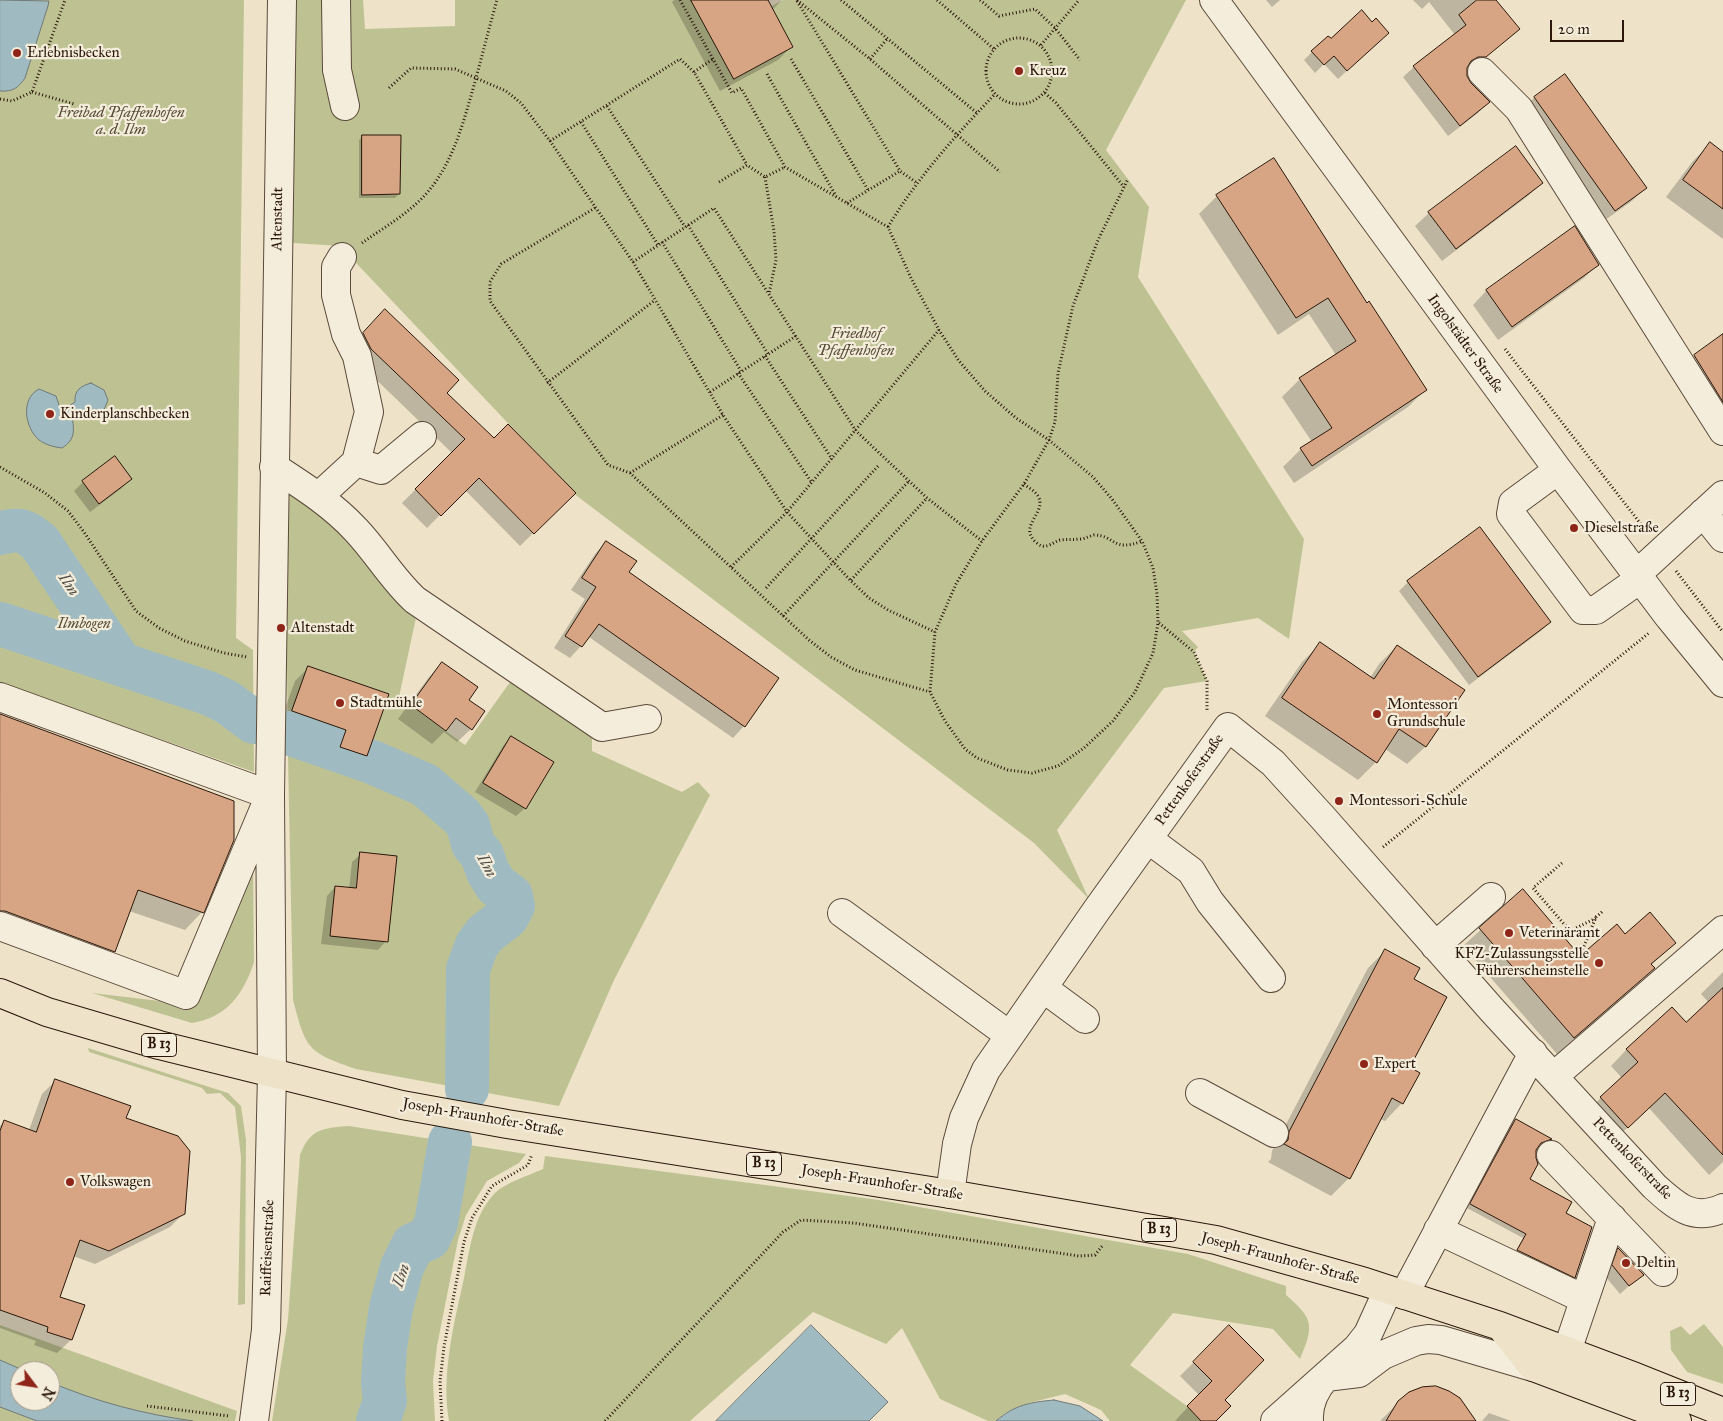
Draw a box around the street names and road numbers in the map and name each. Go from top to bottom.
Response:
street label: Altenstadt [268,187,288,251]
street label: Ingolstädter Straße [1423,291,1507,397]
street label: Pettenkoferstraße [1152,731,1228,829]
road number: B 13 [142,1034,176,1056]
street label: Joseph-Fraunhofer-Straße [401,1095,565,1141]
street label: Pettenkoferstraße [1588,1114,1676,1204]
road number: B 13 [746,1152,782,1176]
street label: Joseph-Fraunhofer-Straße [800,1161,964,1205]
street label: Raiffeisenstraße [257,1199,279,1297]
road number: B 13 [1142,1218,1176,1242]
street label: Joseph-Fraunhofer-Straße [1199,1229,1361,1289]
road number: B 13 [1660,1382,1696,1406]

